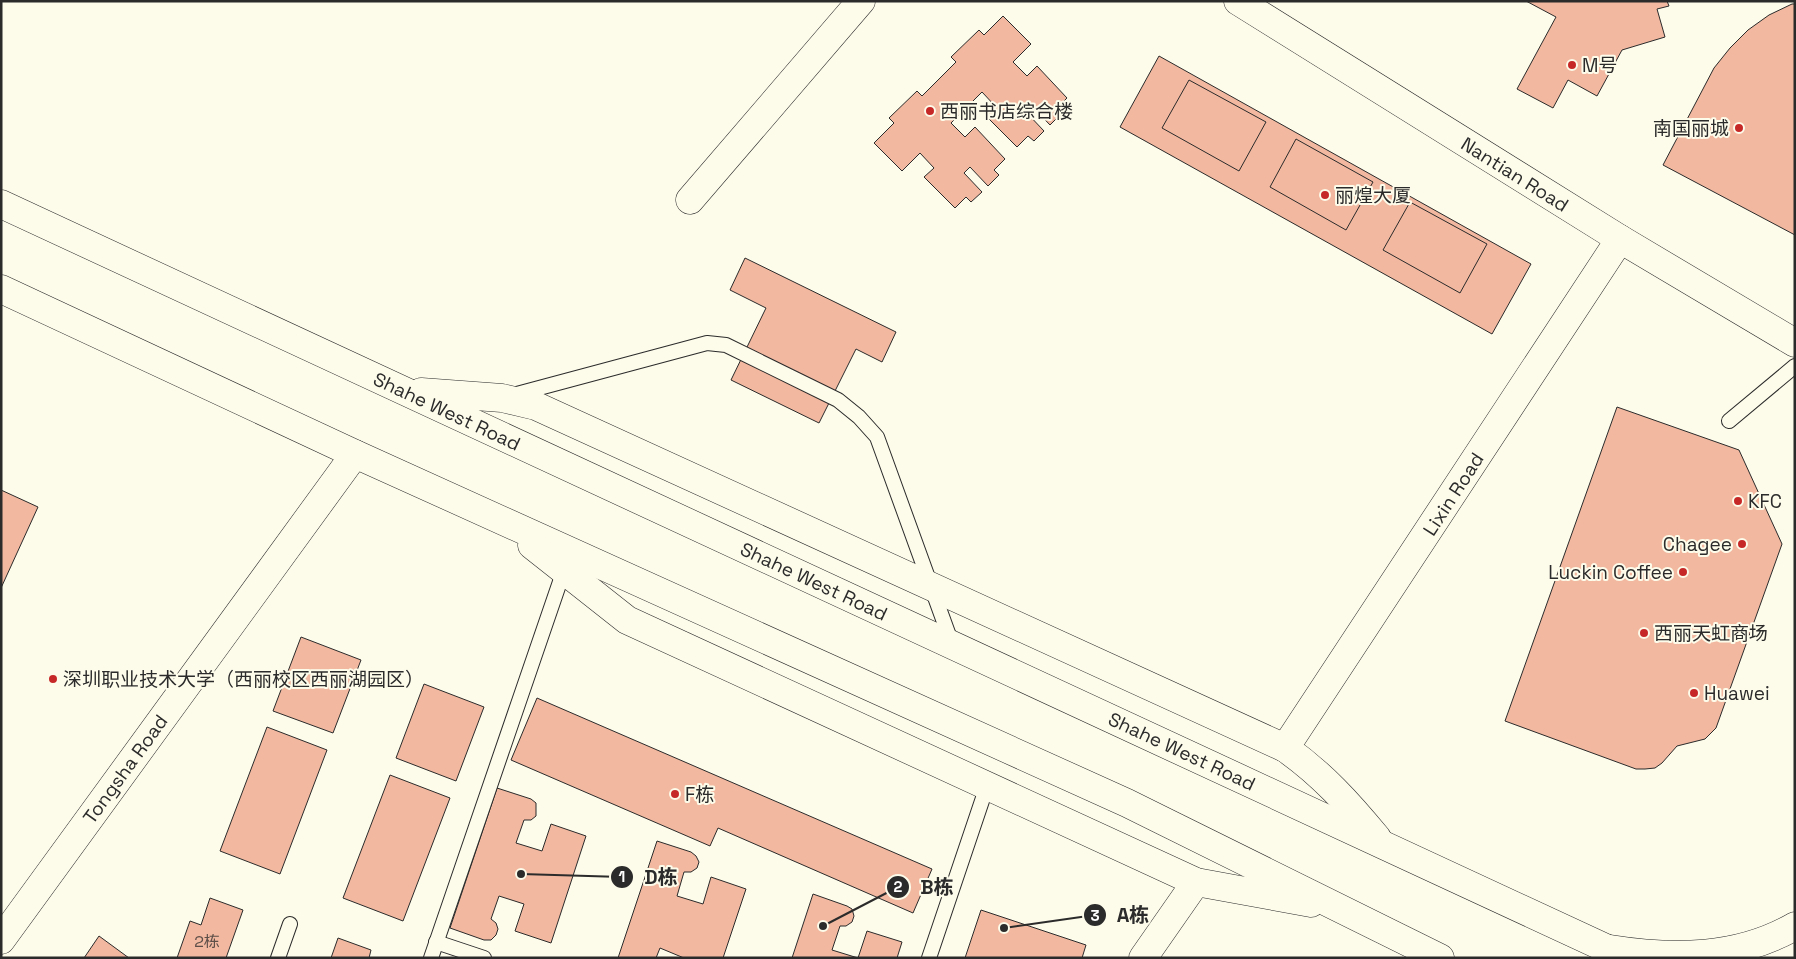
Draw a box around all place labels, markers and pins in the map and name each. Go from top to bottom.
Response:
place label: M号 [1582,53,1617,78]
marker: M号 [1566,59,1578,71]
place label: 西丽书店综合楼 [940,99,1073,124]
marker: 西丽书店综合楼 [924,105,936,117]
place label: 南国丽城 [1653,116,1729,141]
marker: 南国丽城 [1733,122,1745,134]
place label: 丽煌大厦 [1335,183,1411,208]
marker: 丽煌大厦 [1319,189,1331,201]
place label: KFC [1748,489,1782,514]
marker: KFC [1732,495,1744,507]
place label: Chagee [1663,532,1732,557]
marker: Chagee [1736,538,1748,550]
place label: Luckin Coffee [1548,560,1673,585]
marker: Luckin Coffee [1677,566,1689,578]
place label: 西丽天虹商场 [1654,621,1768,646]
marker: 西丽天虹商场 [1638,627,1650,639]
place label: 深圳职业技术大学（西丽校区西丽湖园区） [63,667,424,692]
marker: 深圳职业技术大学（西丽校区西丽湖园区） [47,673,59,685]
place label: Huawei [1704,681,1770,706]
marker: Huawei [1688,687,1700,699]
place label: F栋 [685,782,714,807]
marker: F栋 [669,788,681,800]
callout: D栋 [610,859,688,894]
callout: B栋 [886,869,964,904]
callout: A栋 [1082,898,1160,933]

